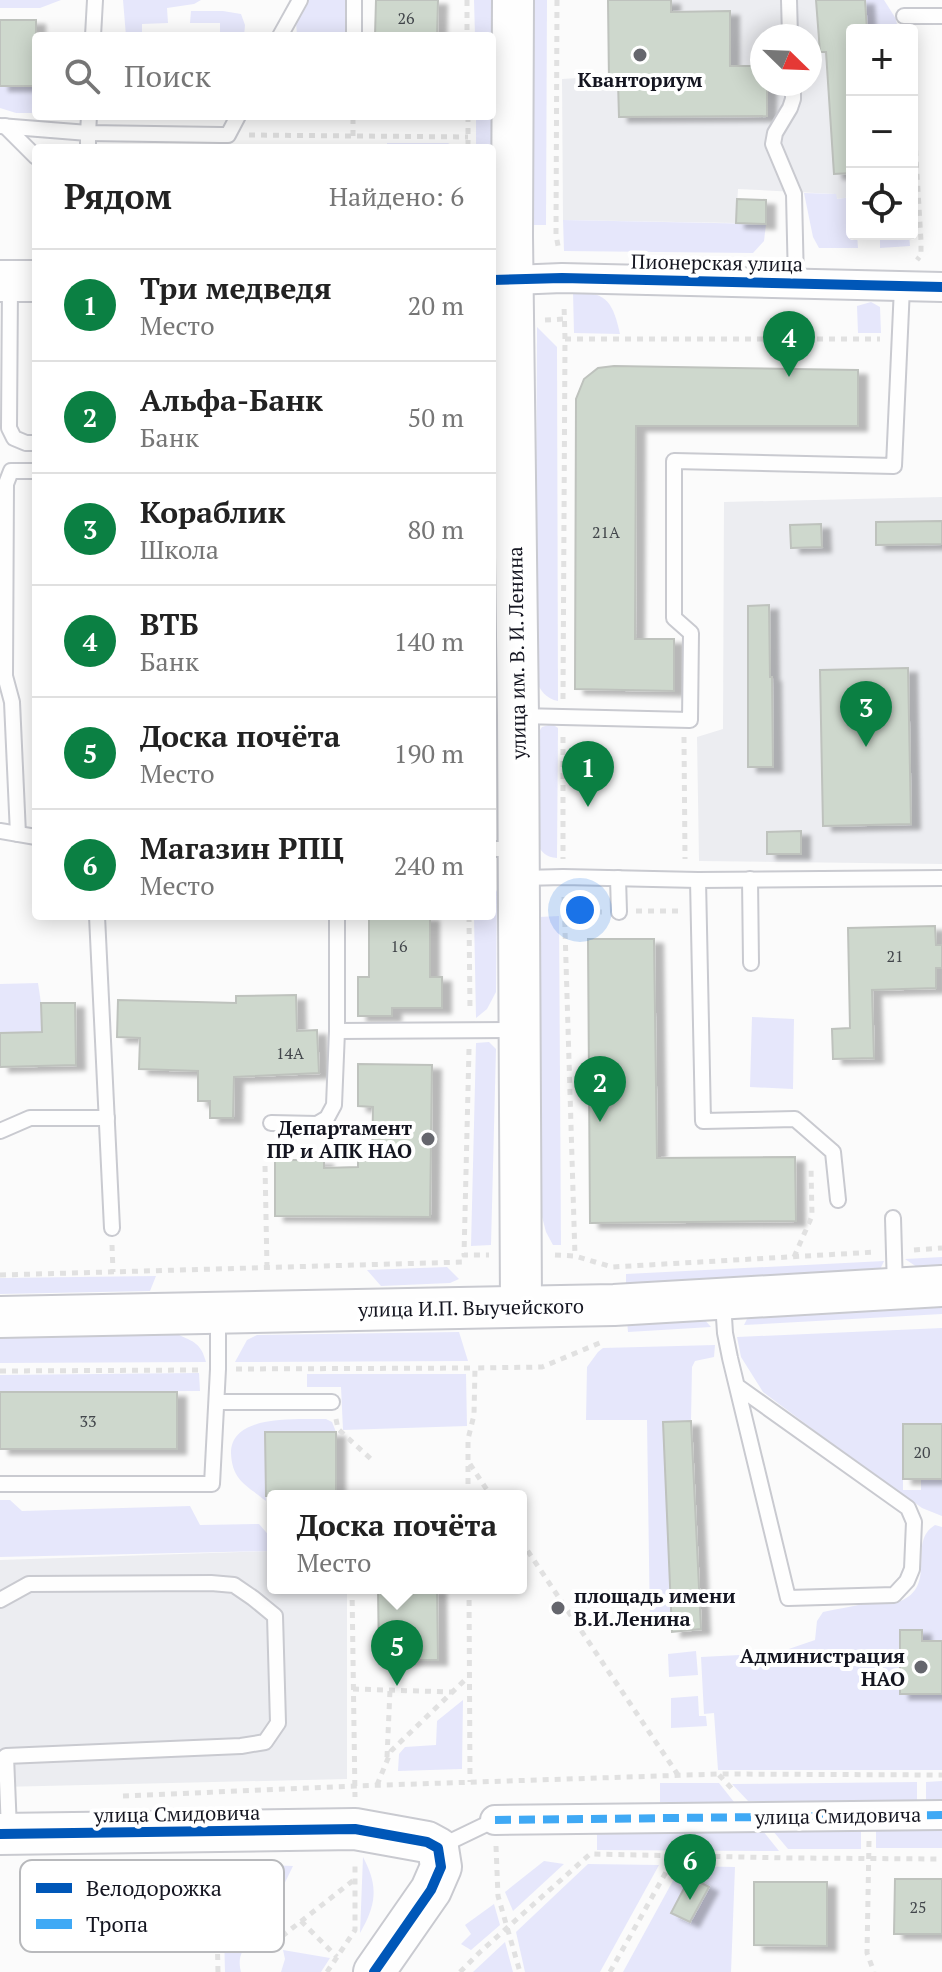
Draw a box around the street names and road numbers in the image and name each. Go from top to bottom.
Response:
street label: Пионерская улица [631,248,803,277]
street label: улица им. В. И. Ленина [501,546,532,761]
street label: улица И.П. Выучейского [357,1292,584,1323]
street label: улица Смидовича [93,1799,260,1828]
street label: улица Смидовича [754,1801,921,1830]

